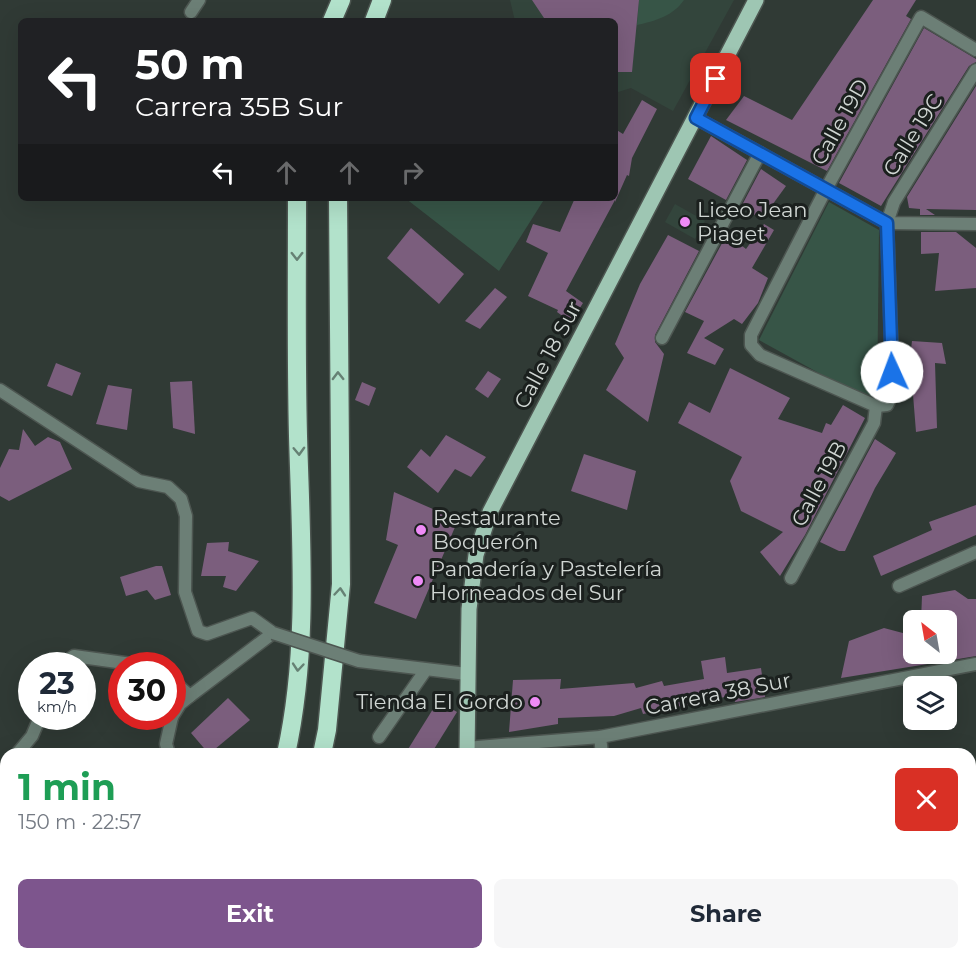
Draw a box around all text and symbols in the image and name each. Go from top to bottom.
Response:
text: 50 m [135,38,244,90]
icon: left [36,42,114,120]
pin [690,53,741,104]
icon: arrive [699,62,732,95]
street label: Calle 19D [806,74,873,169]
street label: Calle 19C [878,89,948,180]
text: Carrera 35B Sur [135,90,343,123]
icon: left [207,156,240,189]
icon: ahead [270,156,303,189]
icon: ahead [333,156,366,189]
icon: right [396,156,429,189]
place label: Liceo Jean Piaget [697,197,807,246]
marker: Liceo Jean Piaget [678,215,692,229]
one-way arrow [291,252,303,261]
street label: Calle 18 Sur [509,297,586,413]
position arrow [860,340,924,404]
one-way arrow [332,372,344,381]
street label: Calle 19B [786,437,851,531]
one-way arrow [292,447,305,456]
place label: Restaurante Boquerón [433,505,561,554]
marker: Restaurante Boquerón [414,523,428,537]
place label: Panadería y Pastelería Horneados del Sur [430,556,662,605]
marker: Panadería y Pastelería Horneados del Sur [411,574,425,588]
one-way arrow [333,588,346,597]
north arrow [903,610,957,664]
map controls [903,610,957,730]
speed limit sign: 30 [108,652,186,730]
one-way arrow [292,663,305,672]
text: 23 [39,665,75,702]
street label: Carrera 38 Sur [643,667,793,720]
button: layers [903,676,957,730]
place label: Tienda El Gordo [356,689,523,714]
marker: Tienda El Gordo [528,695,542,709]
text: km/h [37,697,77,716]
text: 1 min [18,765,116,809]
button: close [895,768,958,831]
text: 150 m · 22:57 [18,810,142,834]
button: Exit [18,879,482,948]
button: Share [494,879,958,948]

